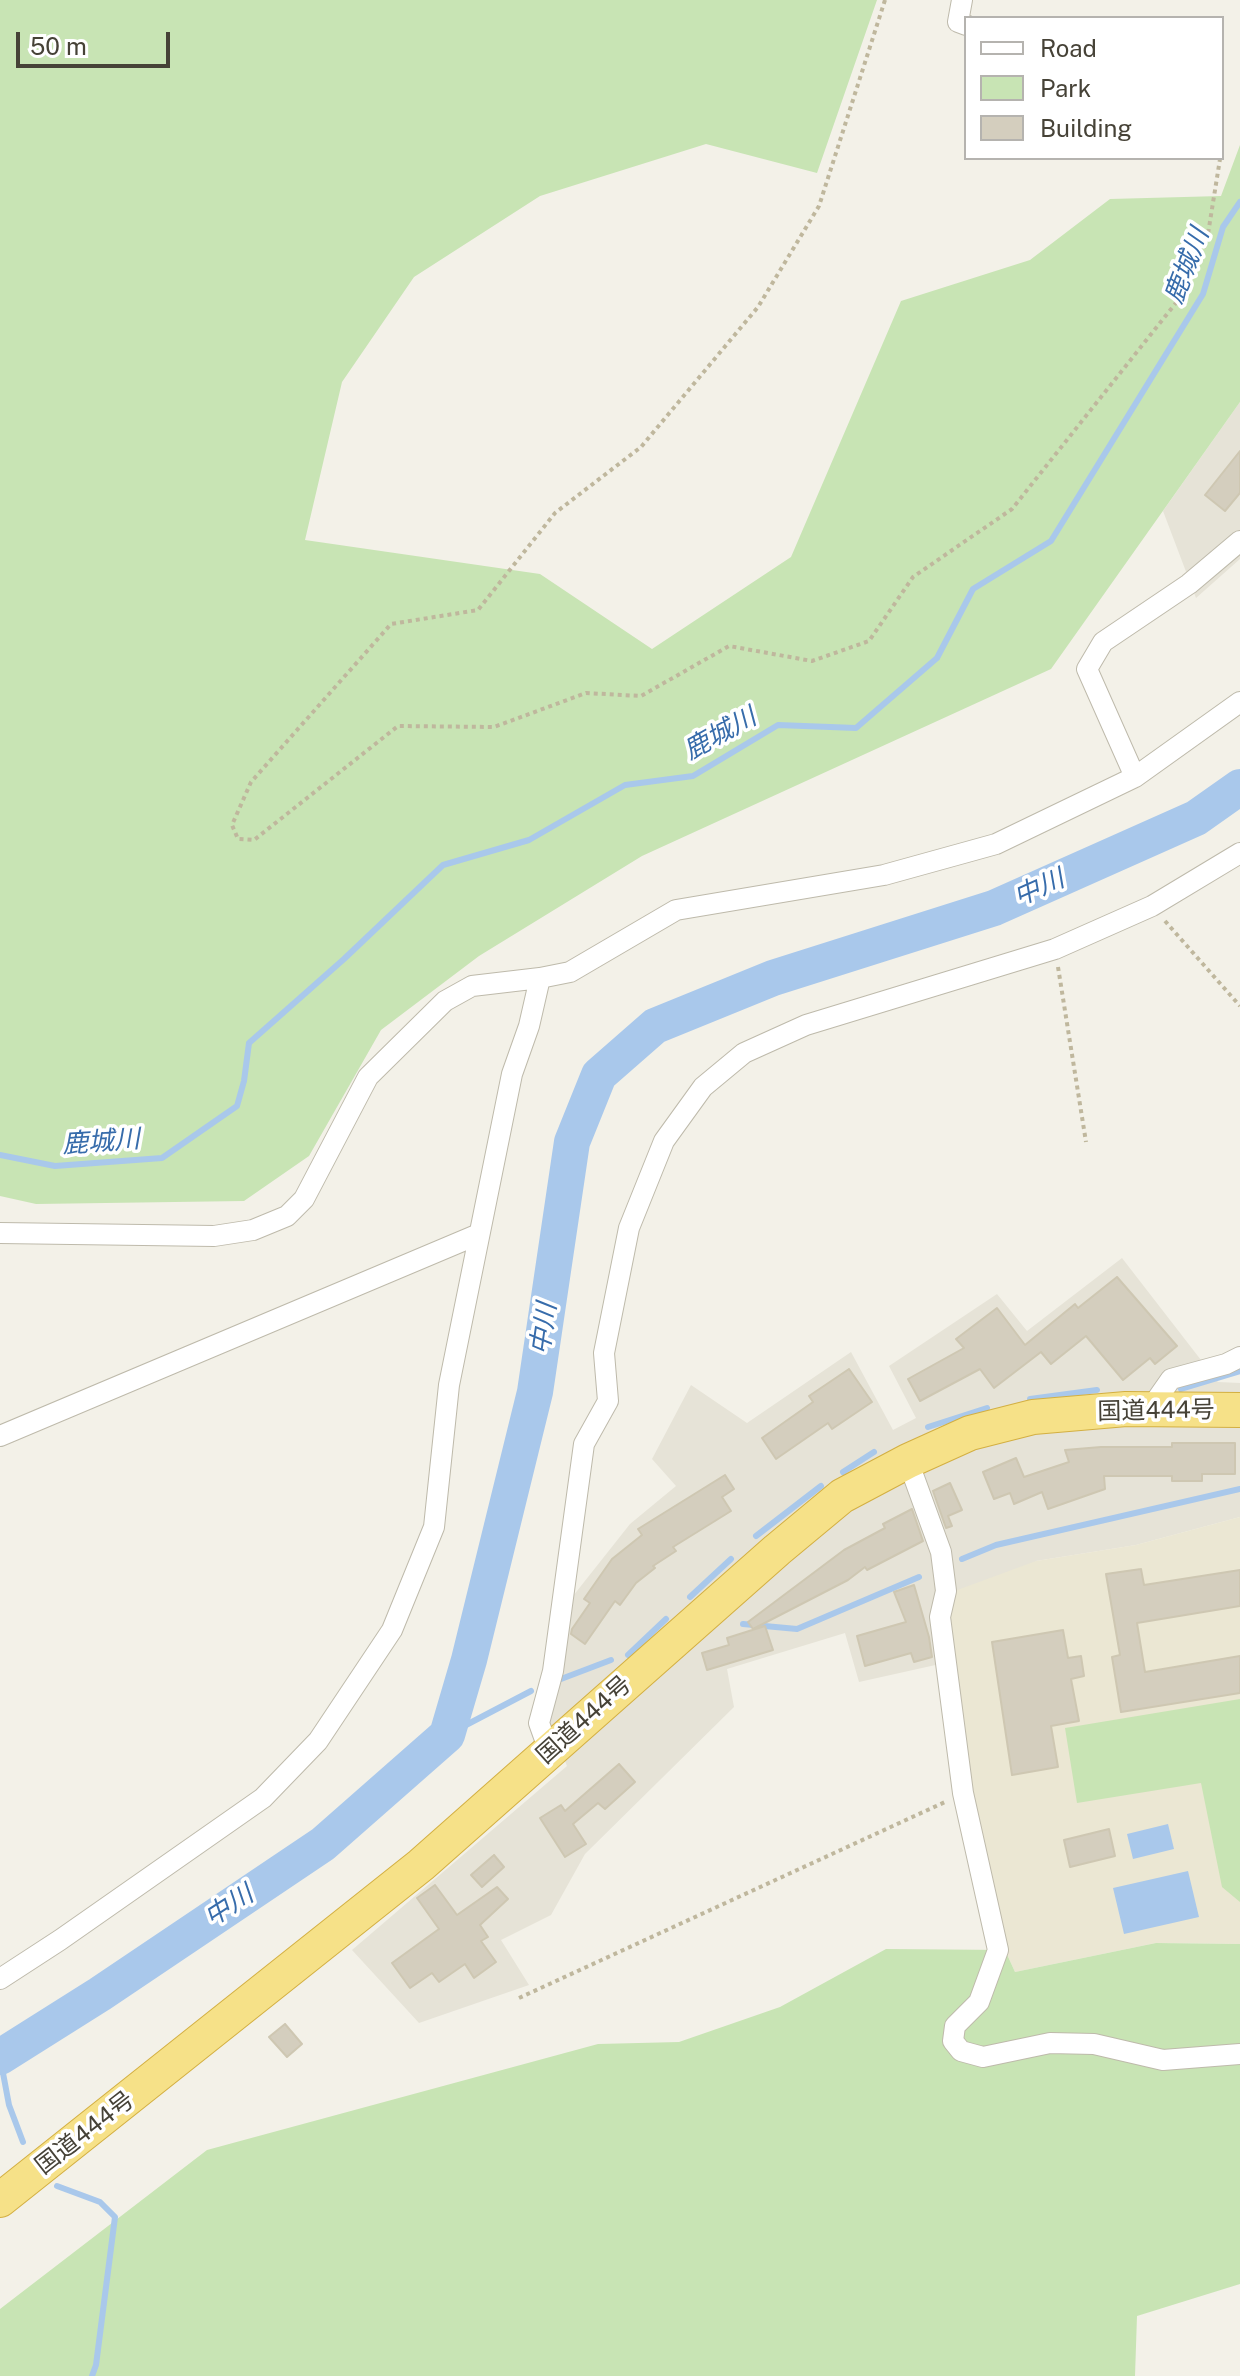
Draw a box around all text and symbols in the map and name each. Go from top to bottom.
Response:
scale bar [20,16,174,66]
legend [964,16,1224,160]
text: 50 m [30,32,87,60]
text: Road [1040,34,1097,62]
text: Park [1040,74,1091,102]
text: Building [1040,114,1132,142]
water label: 鹿城川 [1158,224,1216,308]
water label: 鹿城川 [678,701,762,767]
water label: 中川 [1009,863,1069,913]
water label: 鹿城川 [61,1124,141,1160]
water label: 中川 [525,1301,563,1357]
street label: 国道444号 [1097,1396,1215,1426]
street label: 国道444号 [531,1670,637,1770]
water label: 中川 [199,1879,259,1933]
street label: 国道444号 [30,2086,140,2180]

